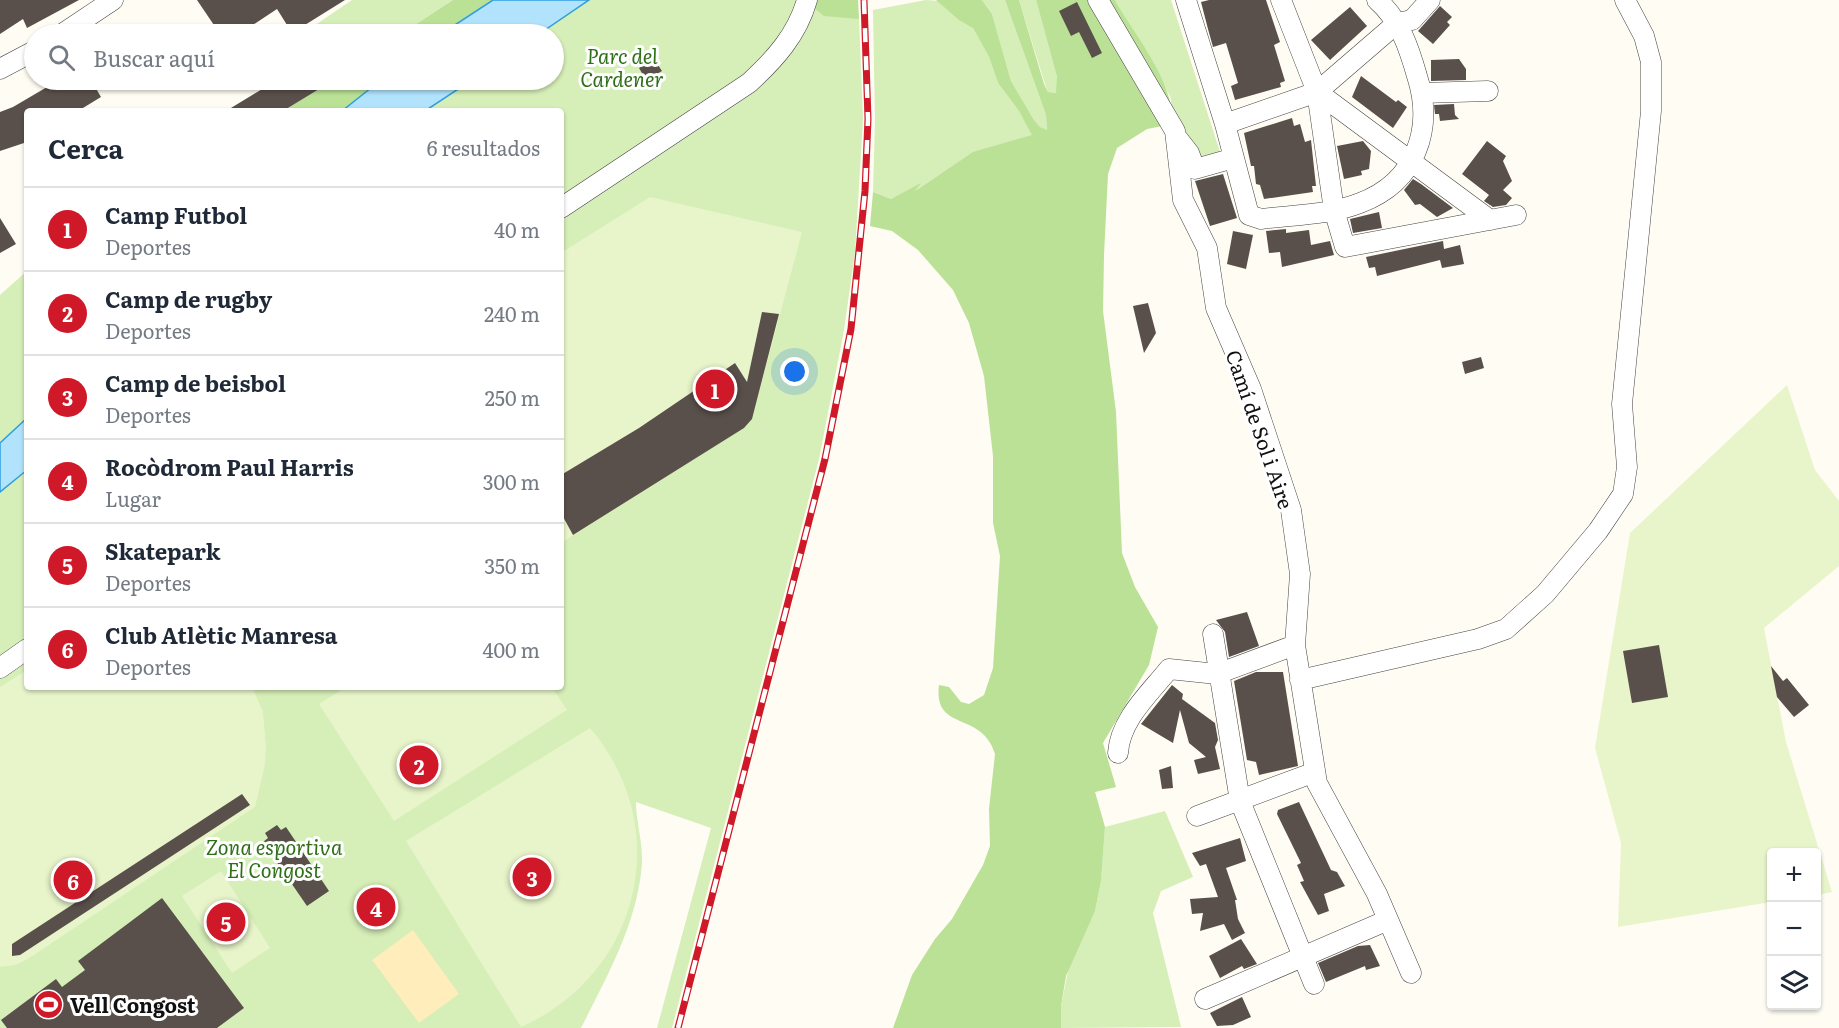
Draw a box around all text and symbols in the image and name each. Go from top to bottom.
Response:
search box [24,24,564,90]
park label: Parc del Cardener [580,40,664,93]
icon: search [45,41,78,74]
text: Buscar aquí [93,41,215,74]
text: Cerca [48,128,124,167]
text: 6 resultados [427,132,540,162]
text: Camp Futbol [105,198,247,231]
text: 1 [63,214,72,244]
text: 40 m [494,214,540,244]
text: Deportes [105,231,191,261]
text: Camp de rugby [105,282,272,315]
text: 2 [62,298,73,328]
text: 240 m [484,298,540,328]
text: Deportes [105,315,191,345]
street label: Camí de Sol i Aire [1220,345,1302,513]
your location [780,357,809,386]
text: Camp de beisbol [105,366,286,399]
pin: 1 [696,366,734,412]
text: 3 [62,382,73,412]
text: 250 m [485,382,540,412]
text: Deportes [105,399,191,429]
text: Rocòdrom Paul Harris [105,450,354,483]
text: 4 [61,466,74,496]
text: 300 m [483,466,540,496]
text: Lugar [105,483,161,513]
text: Skatepark [105,534,220,567]
text: 5 [62,550,73,580]
text: 350 m [484,550,540,580]
text: Deportes [105,567,191,597]
text: Club Atlètic Manresa [105,618,338,651]
text: 6 [62,634,73,664]
text: 400 m [482,634,540,664]
text: Deportes [105,651,191,681]
pin: 2 [400,742,438,788]
park label: Zona esportiva El Congost [206,831,343,884]
map controls [1767,848,1821,1010]
button: + [1767,848,1821,902]
pin: 3 [512,854,552,900]
pin: 6 [54,858,92,902]
pin: 4 [356,884,395,930]
pin: 5 [206,900,246,944]
button: − [1767,902,1821,956]
button: layers [1767,956,1821,1010]
sports icon: Vell Congost [33,988,65,1020]
place label: Vell Congost [70,989,196,1019]

